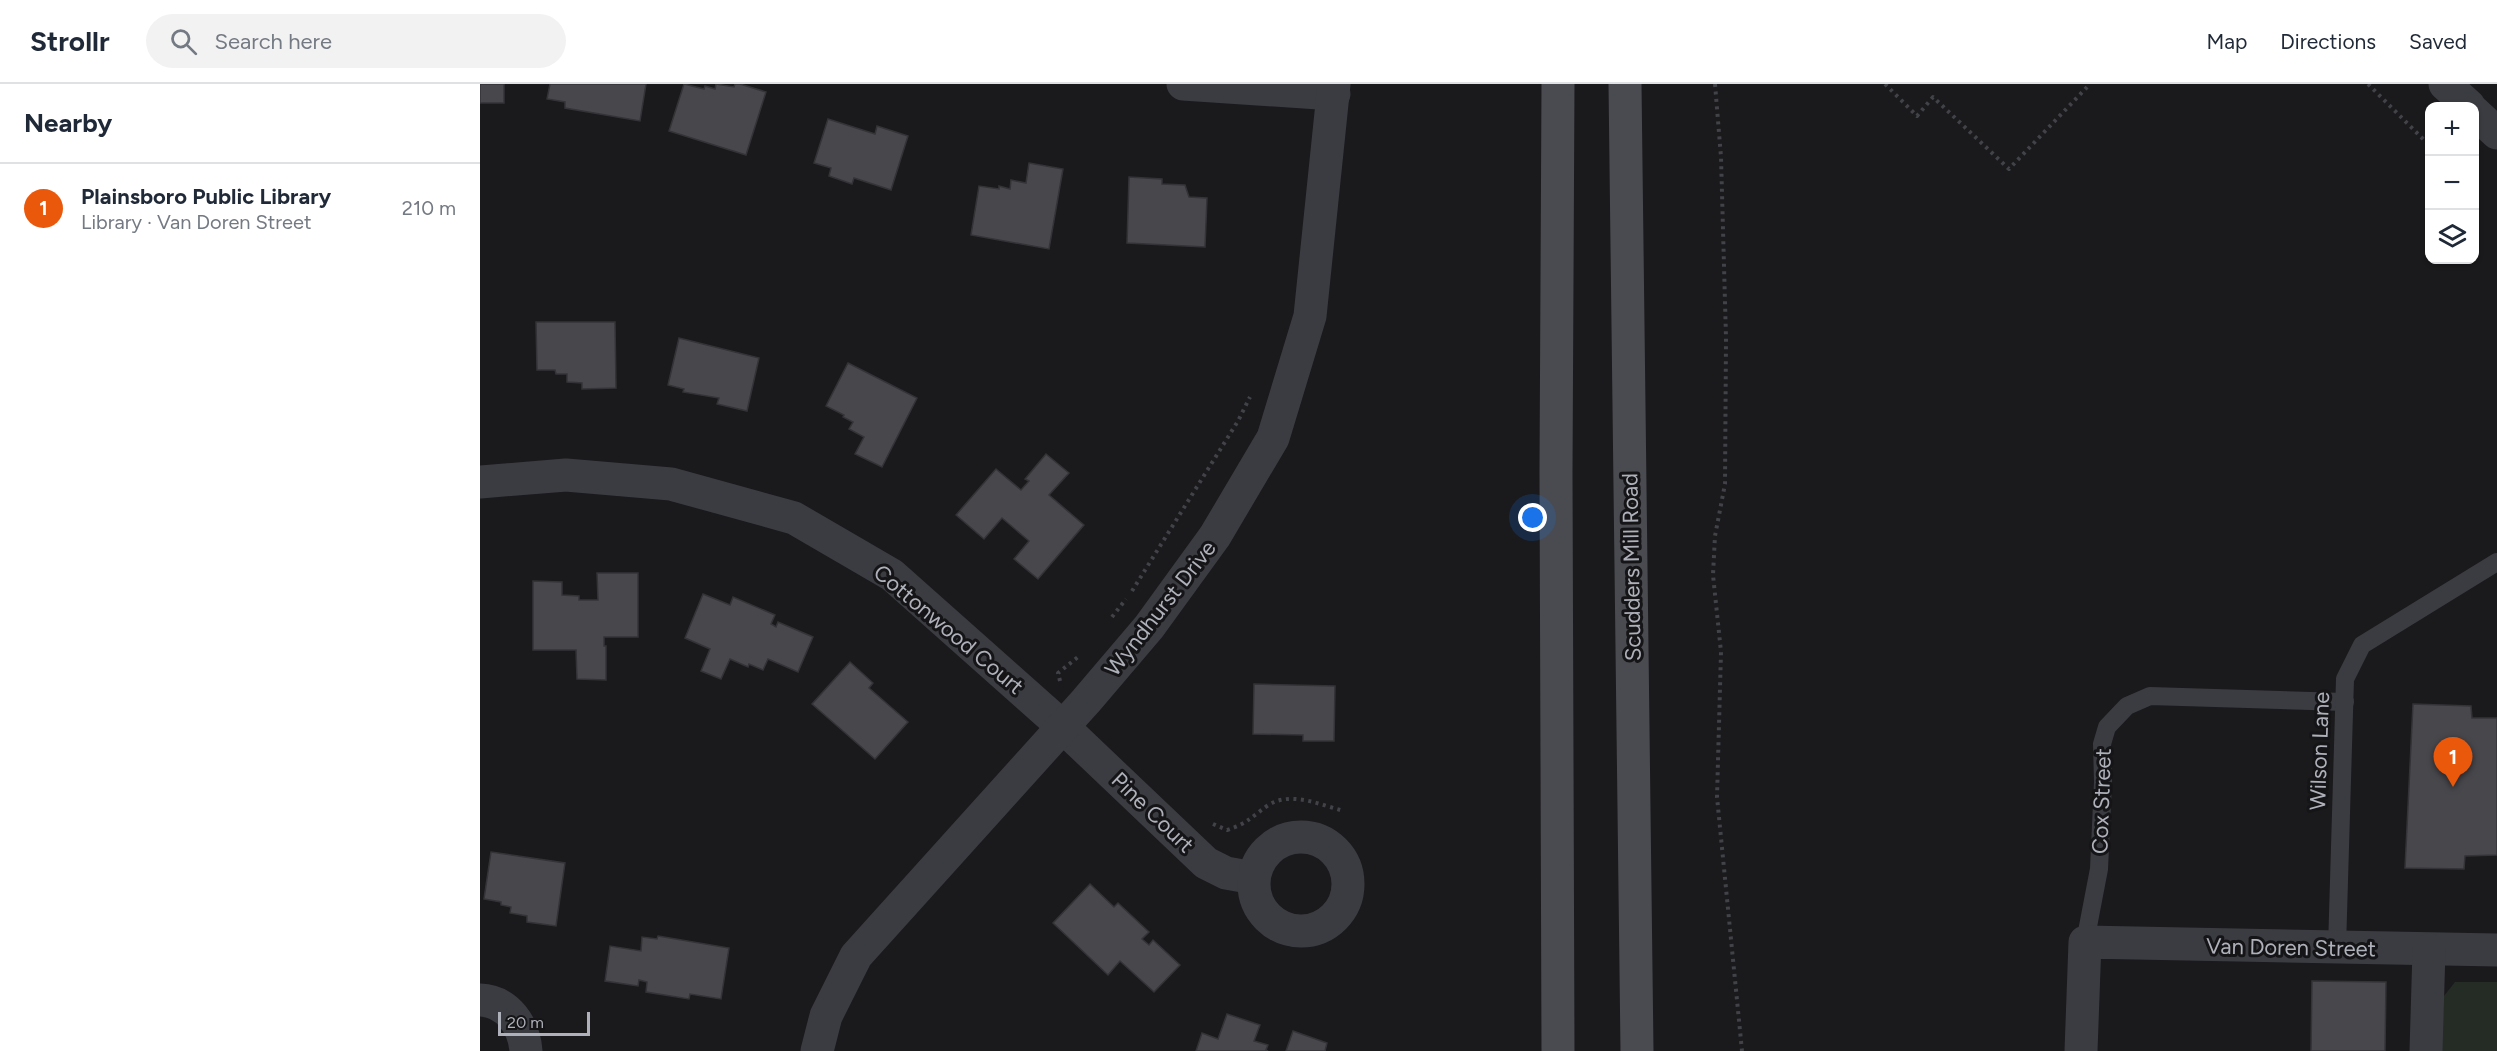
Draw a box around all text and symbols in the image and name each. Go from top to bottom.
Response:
search box [146,14,566,68]
text: Strollr [30,24,110,58]
icon: search [167,25,200,58]
text: Search here [215,28,332,55]
text: Map [2206,29,2247,54]
text: Directions [2280,29,2376,54]
text: Saved [2409,29,2467,54]
map controls [2425,102,2479,264]
button: + [2425,102,2479,156]
text: Nearby [24,107,112,139]
button: − [2425,156,2479,210]
text: Plainsboro Public Library [81,183,331,210]
text: 1 [39,196,48,220]
text: 210 m [402,196,456,220]
text: Library · Van Doren Street [81,210,311,234]
button: layers [2425,210,2479,264]
street label: Scudders Mill Road [1616,473,1647,661]
your location [1518,503,1547,532]
street label: Wyndhurst Drive [1099,535,1222,682]
street label: Cottonwood Court [868,559,1029,700]
street label: Wilson Lane [2304,691,2335,811]
pin: 1 [2434,738,2472,787]
street label: Cox Street [2086,748,2117,854]
street label: Pine Court [1106,766,1200,858]
street label: Van Doren Street [2206,933,2376,962]
scale bar [498,1009,590,1036]
text: 20 m [507,1013,544,1032]

